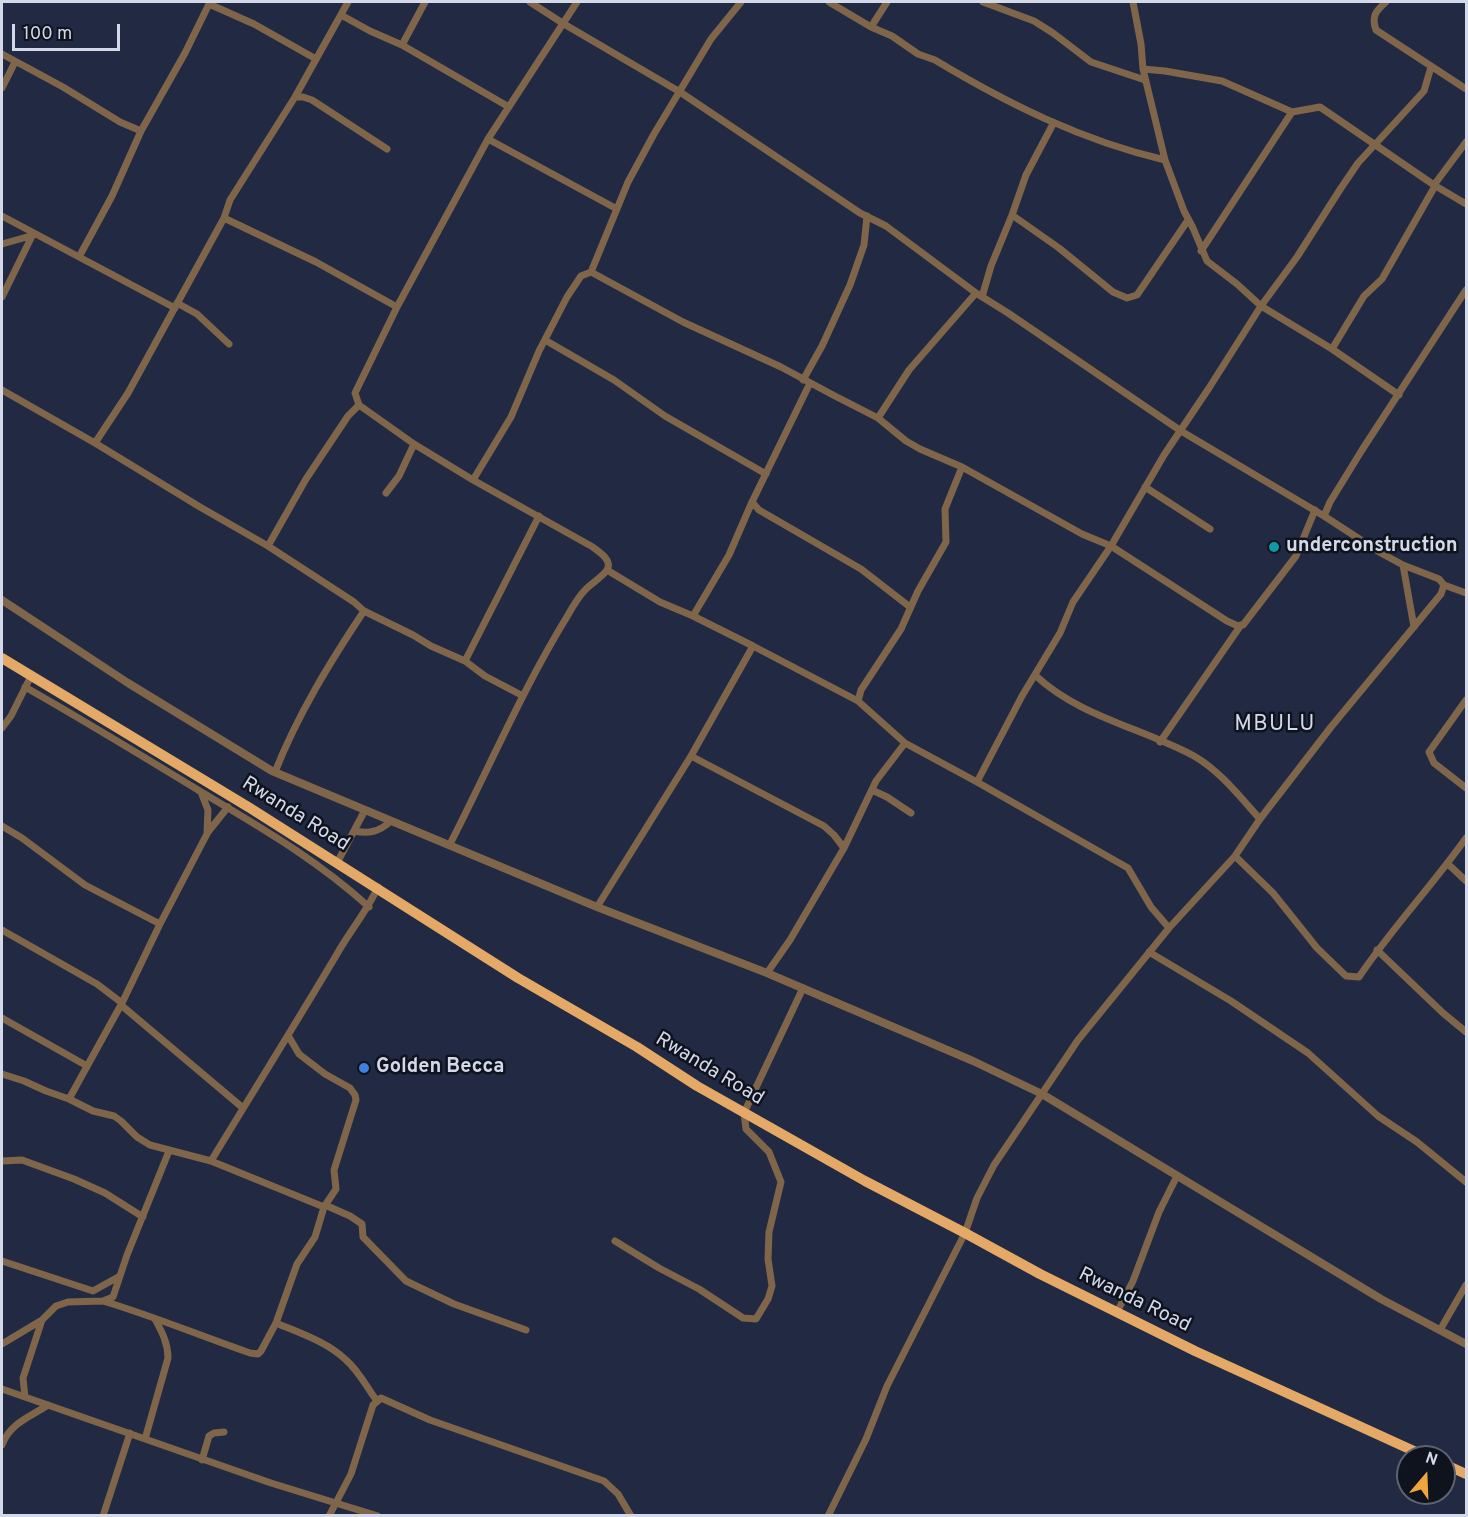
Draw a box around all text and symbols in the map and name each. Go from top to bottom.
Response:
scale bar [15,12,123,50]
text: 100 m [23,23,72,46]
place label: underconstruction [1286,535,1458,559]
marker: underconstruction [1267,540,1281,554]
district label: MBULU [1234,713,1316,739]
street label: Rwanda Road [237,772,353,858]
street label: Rwanda Road [650,1028,768,1112]
place label: Golden Becca [376,1056,504,1080]
marker: Golden Becca [357,1061,371,1075]
street label: Rwanda Road [1074,1263,1194,1339]
north arrow [1396,1445,1456,1505]
text: N [1423,1449,1440,1471]

